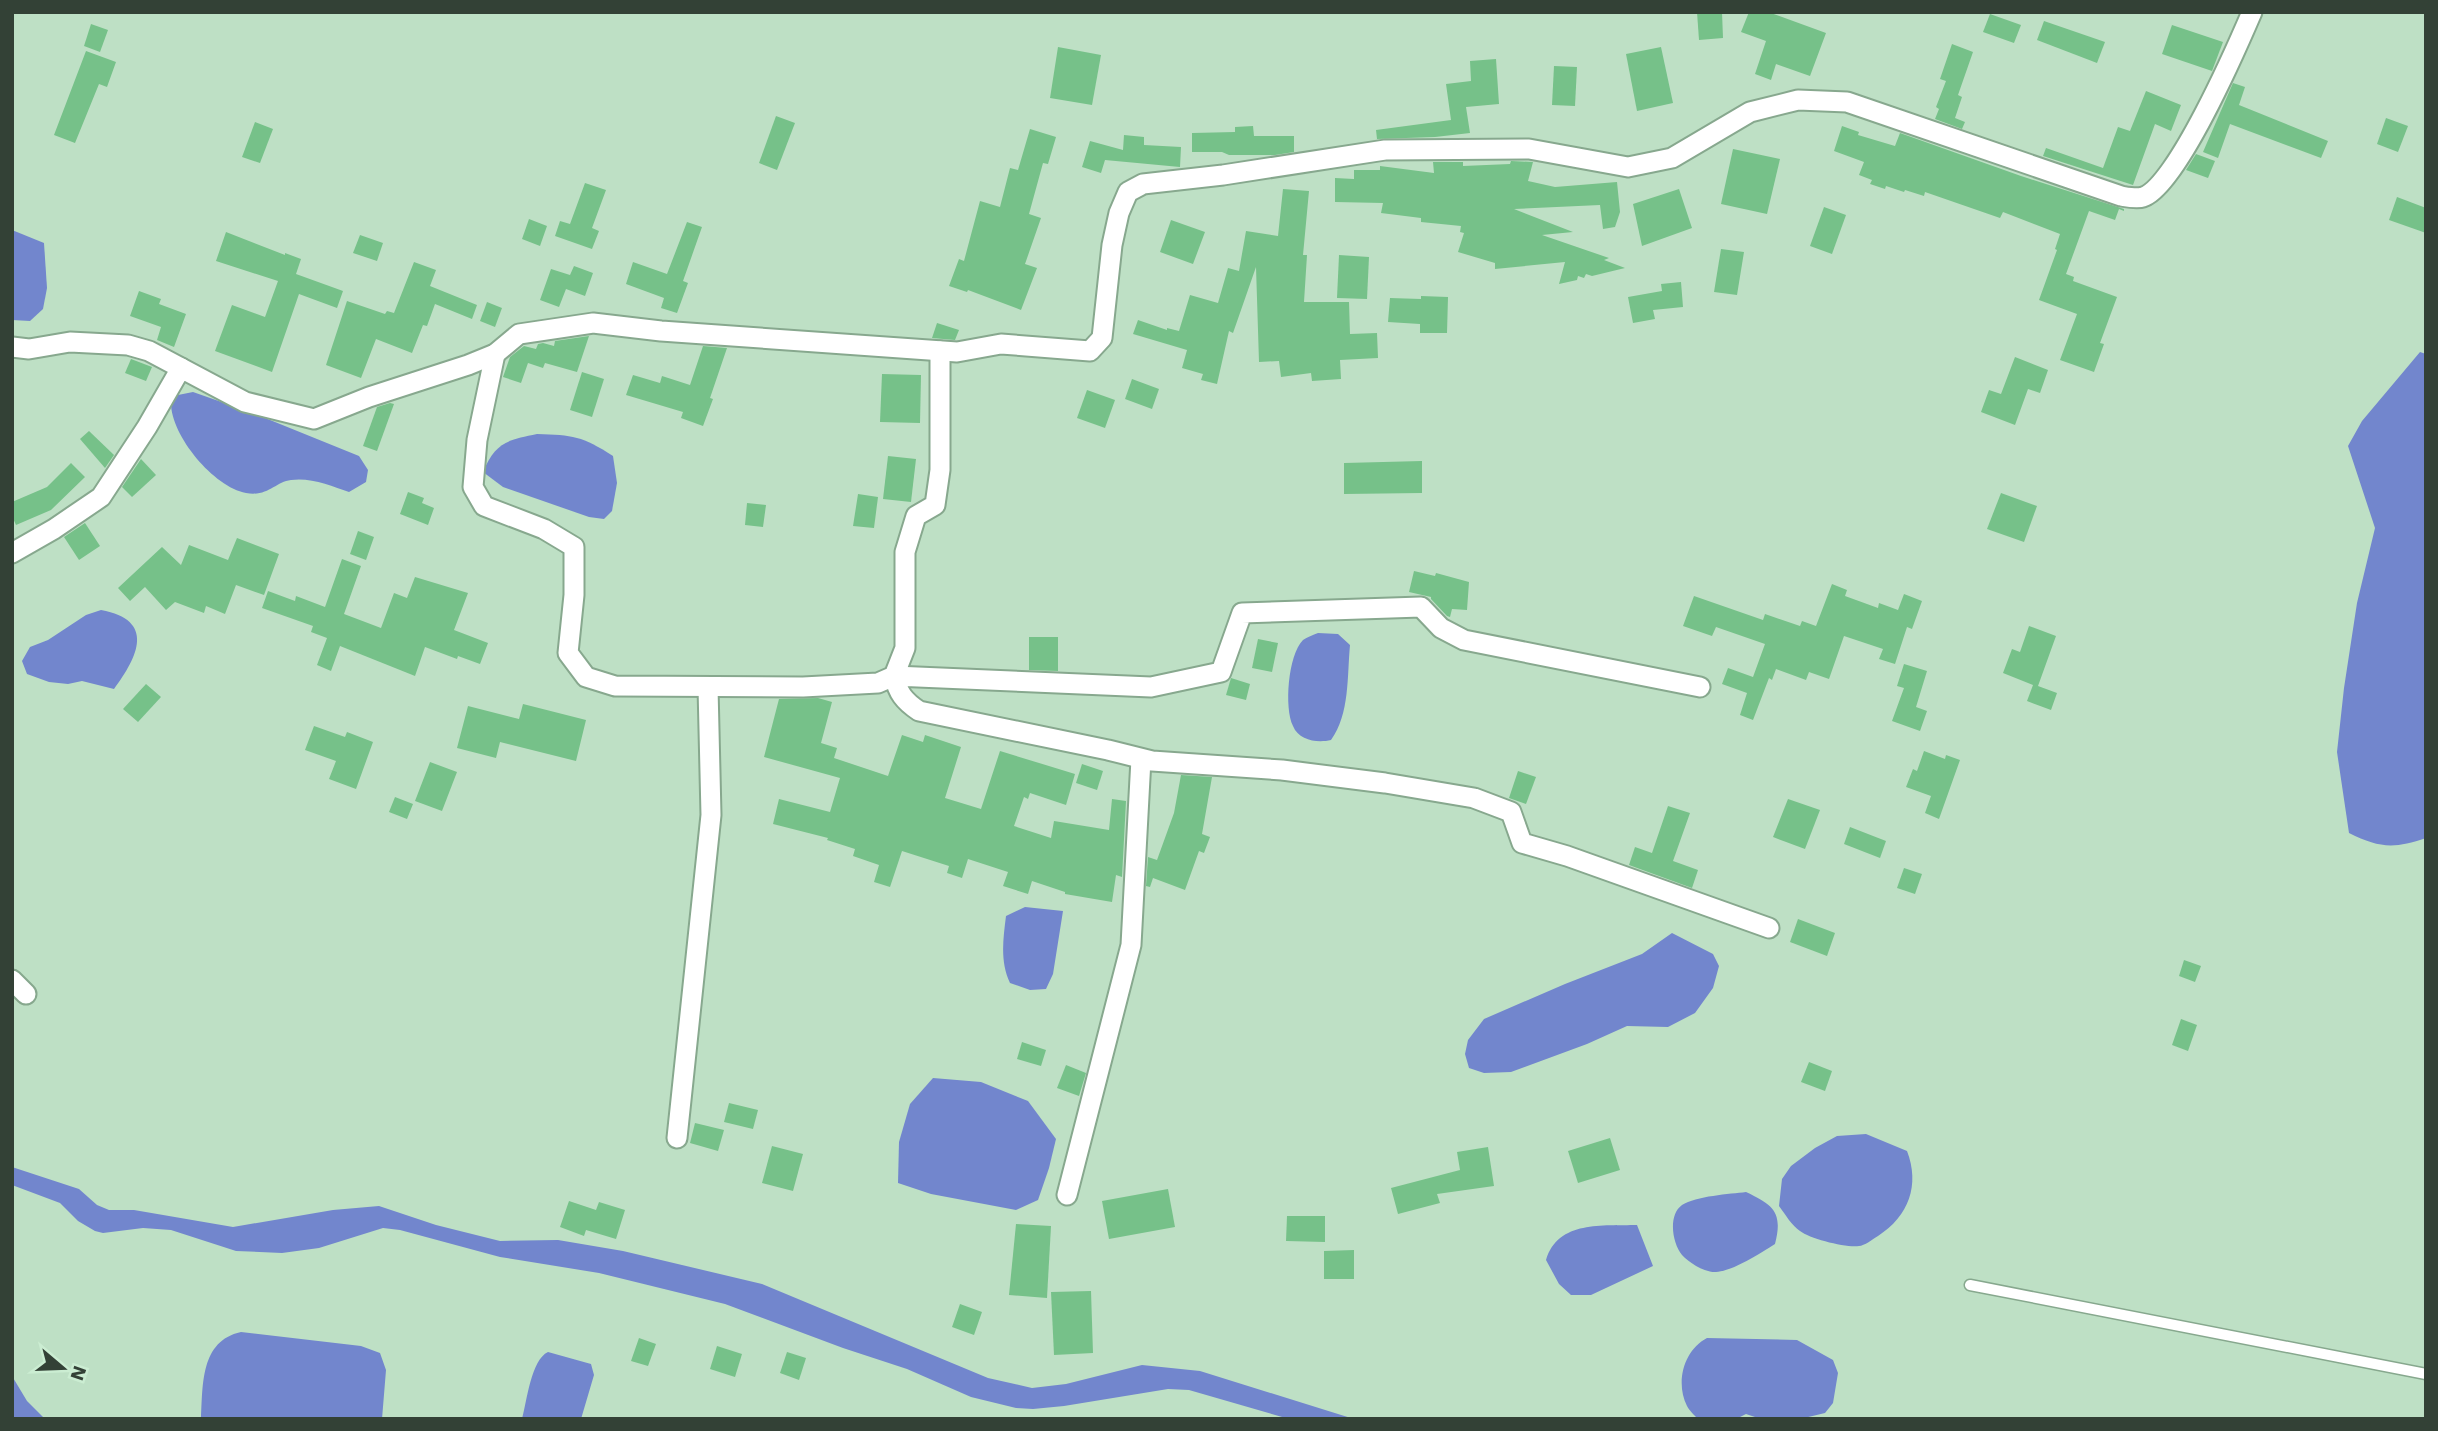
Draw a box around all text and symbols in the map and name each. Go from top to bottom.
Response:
north arrow [28,1333,98,1403]
text: N [65,1363,92,1384]

